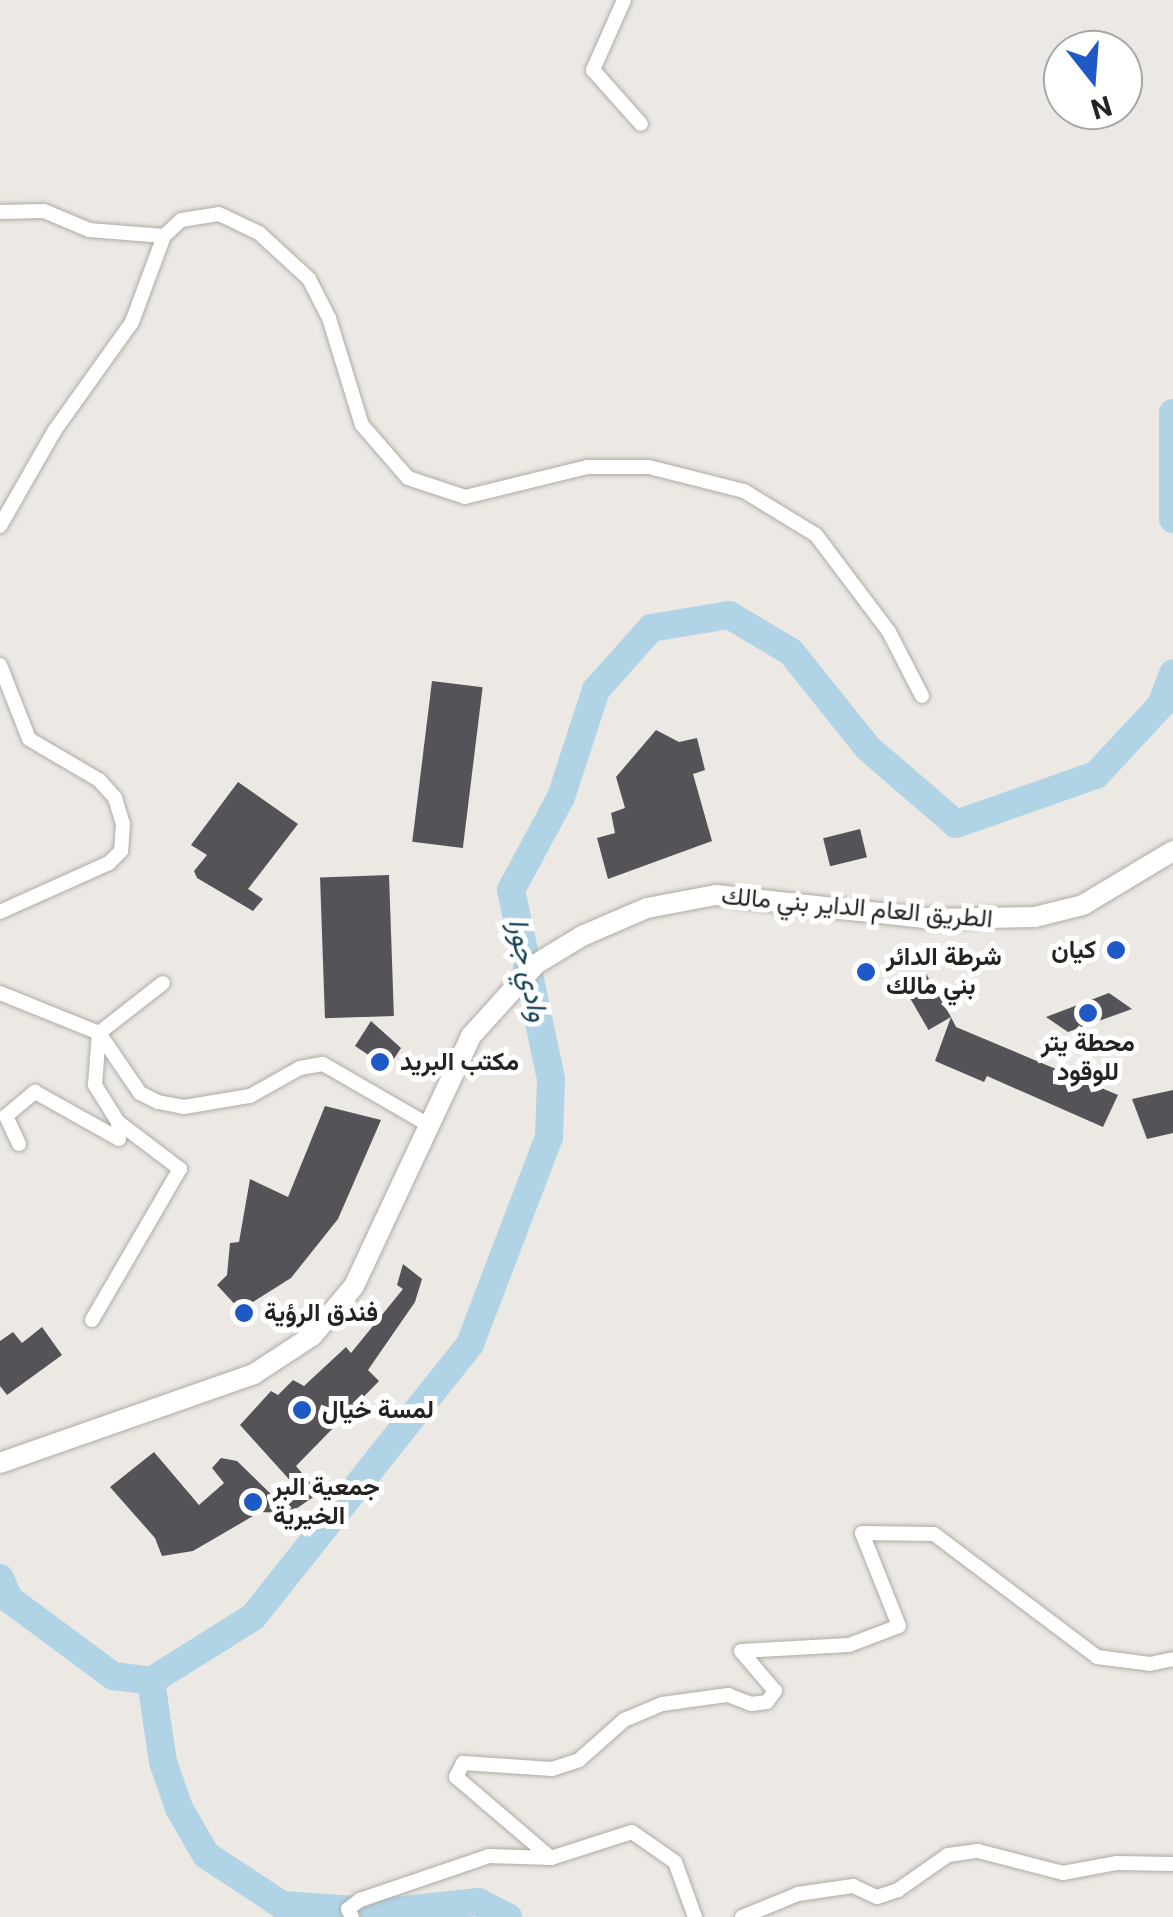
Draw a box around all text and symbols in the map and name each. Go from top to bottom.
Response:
north arrow [1043,30,1143,130]
text: N [1087,89,1116,126]
street label: الطريق العام الداير بني مالك [720,881,994,935]
water label: وادي جورا [501,915,555,1025]
place label: كيان [1051,935,1096,965]
marker: كيان [1105,939,1127,961]
place label: شرطة الدائر بني مالك [886,943,1002,1002]
marker: شرطة الدائر بني مالك [855,961,877,983]
marker: محطة يتر للوقود [1077,1002,1099,1024]
place label: محطة يتر للوقود [1041,1029,1135,1088]
place label: مكتب البريد [400,1047,519,1077]
marker: مكتب البريد [369,1051,391,1073]
place label: فندق الرؤية [264,1298,378,1328]
marker: فندق الرؤية [233,1302,255,1324]
place label: لمسة خيال [322,1395,434,1425]
marker: لمسة خيال [291,1399,313,1421]
place label: جمعية البر الخيرية [273,1473,380,1532]
marker: جمعية البر الخيرية [242,1491,264,1513]

